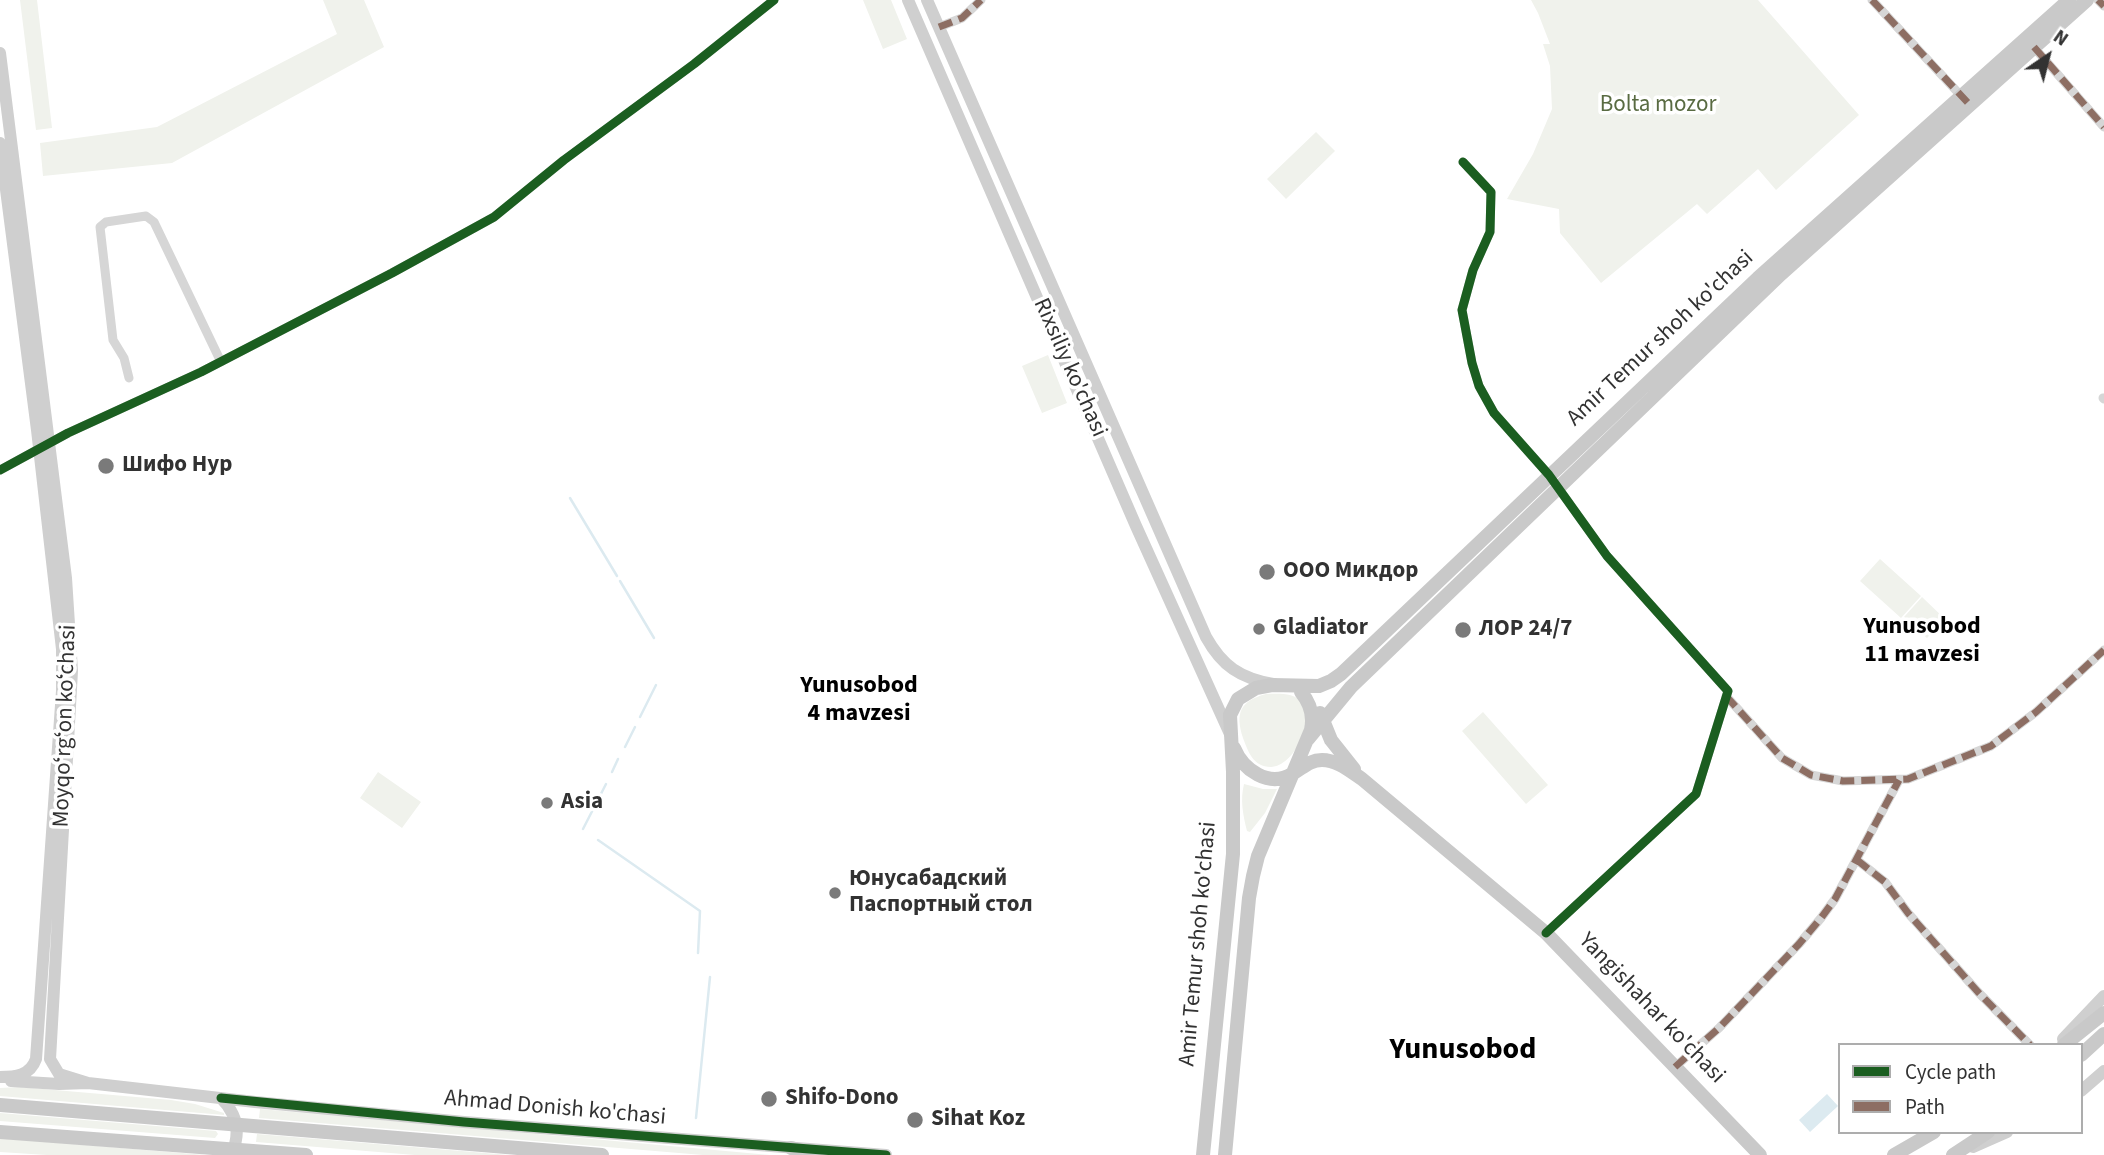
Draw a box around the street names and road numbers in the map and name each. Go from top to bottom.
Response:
street label: Amir Temur shoh ko'chasi [1562,245,1760,433]
street label: Rixsiliy ko'chasi [1026,294,1112,442]
street label: Moyqoʻrgʻon koʻchasi [49,624,83,828]
street label: Amir Temur shoh ko'chasi [1175,820,1223,1068]
street label: Yangishahar ko'chasi [1572,928,1730,1090]
street label: Ahmad Donish ko'chasi [443,1086,667,1132]

